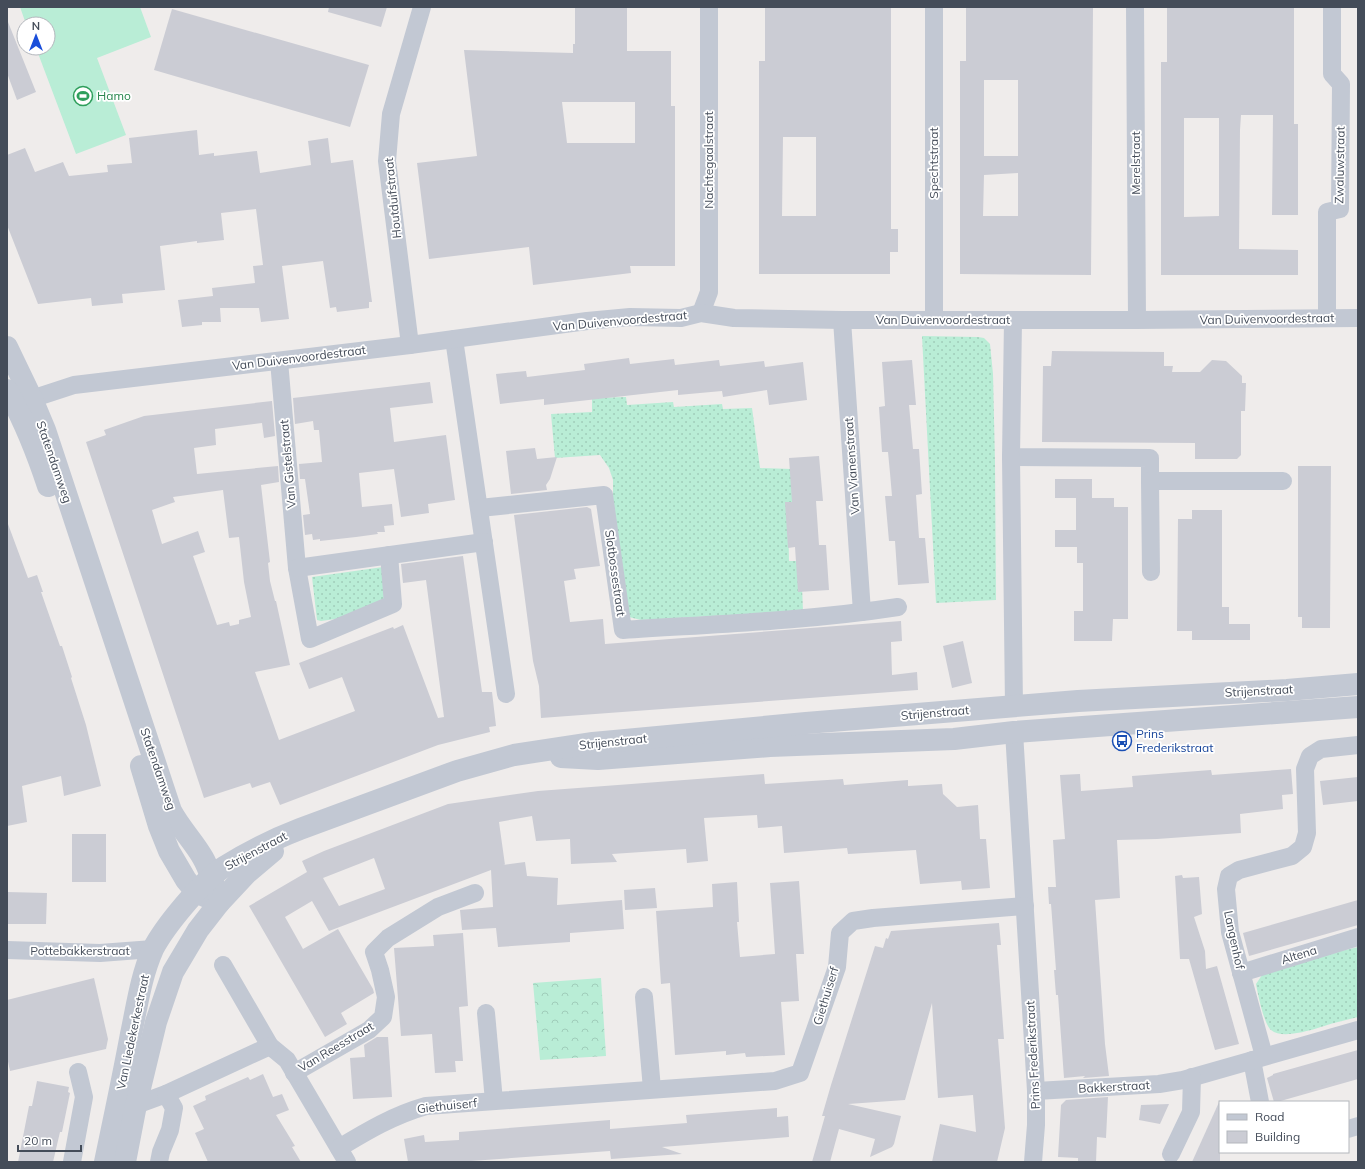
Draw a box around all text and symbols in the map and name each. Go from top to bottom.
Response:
north arrow [16,16,56,56]
text: N [32,19,40,33]
sports icon: Hamo [72,85,94,107]
place label: Hamo [97,88,131,103]
street label: Nachtegaalstraat [701,111,716,209]
street label: Zwaluwstraat [1331,126,1348,204]
street label: Spechtstraat [926,127,941,199]
street label: Merelstraat [1128,131,1143,195]
street label: Houtduifstraat [381,157,404,239]
street label: Van Duivenvoordestraat [552,307,688,334]
street label: Van Duivenvoordestraat [1200,310,1334,327]
street label: Van Duivenvoordestraat [876,312,1010,327]
street label: Van Duivenvoordestraat [231,342,367,373]
street label: Van Vianenstraat [841,417,862,515]
street label: Statendamweg [33,419,75,505]
street label: Van Gistelstraat [276,419,299,509]
street label: Slotbossestraat [602,529,629,617]
street label: Strijenstraat [1224,681,1293,700]
street label: Strijenstraat [900,702,970,723]
street label: Statendamweg [137,726,179,812]
place label: Prins Frederikstraat [1136,726,1213,755]
street label: Strijenstraat [578,730,648,753]
bus stop icon: Prins Frederikstraat [1111,730,1133,752]
street label: Strijenstraat [222,828,289,873]
street label: Langenhof [1221,909,1248,971]
street label: Altena [1279,942,1319,967]
street label: Pottebakkerstraat [30,943,130,958]
street label: Giethuiserf [810,964,842,1027]
street label: Van Liedekerkestraat [113,973,152,1091]
street label: Prins Frederikstraat [1022,1000,1043,1110]
street label: Van Reesstraat [295,1018,376,1075]
street label: Bakkerstraat [1078,1077,1150,1096]
street label: Giethuiserf [416,1095,479,1116]
legend [1219,1101,1349,1153]
text: Road [1255,1109,1284,1124]
scale bar [18,1127,81,1153]
text: Building [1255,1129,1300,1144]
text: 20 m [24,1133,52,1148]

